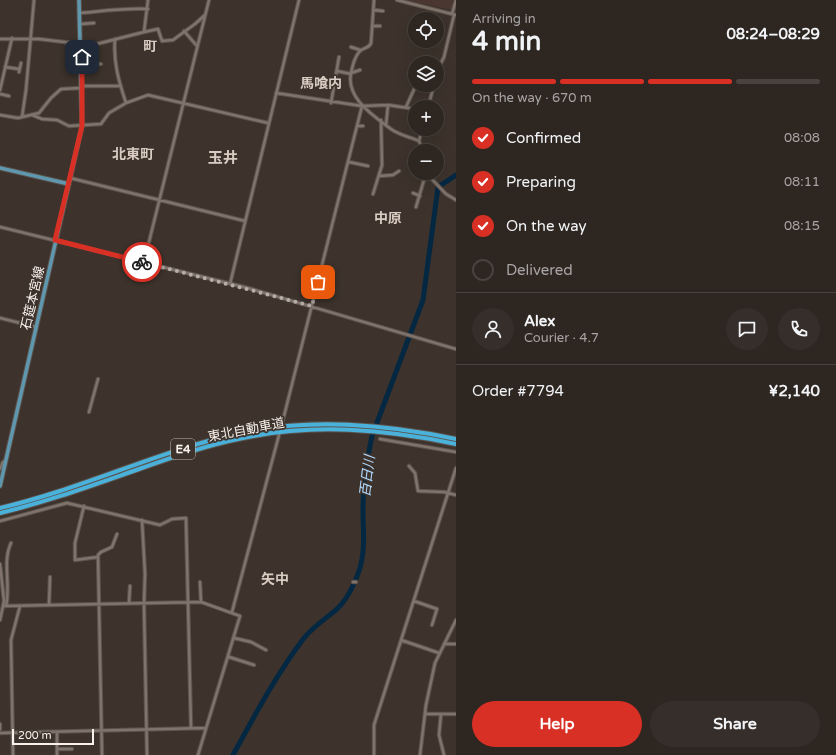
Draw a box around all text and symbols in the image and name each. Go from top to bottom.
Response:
text: Arriving in [472,11,536,27]
map controls [408,12,444,180]
button: locate [408,12,444,48]
text: 08:24–08:29 [726,25,820,43]
text: 4 min [472,26,541,57]
district label: 町 [143,38,157,55]
pin [65,40,99,74]
icon: home [71,46,93,68]
button: layers [408,56,444,92]
district label: 馬喰内 [300,75,342,92]
text: On the way · 670 m [472,90,592,106]
button: + [408,100,444,136]
icon: check [472,127,494,149]
text: Confirmed [506,129,581,147]
text: 08:08 [784,130,820,146]
button: − [408,144,444,180]
district label: 北東町 [112,146,154,163]
district label: 玉井 [208,149,238,167]
icon: check [472,171,494,193]
text: Preparing [506,173,576,191]
text: 08:11 [784,174,820,190]
district label: 中原 [374,210,402,227]
icon: check [472,215,494,237]
text: On the way [506,217,586,235]
text: 08:15 [784,218,820,234]
courier [122,242,162,282]
icon: bike [131,251,153,273]
text: Delivered [506,261,573,279]
street label: 石筵本宮線 [18,265,48,332]
pin [301,265,335,299]
icon: bag [307,271,329,293]
button: person [472,308,514,350]
button: chat [726,308,768,350]
button: phone [778,308,820,350]
text: Alex [524,312,555,330]
text: Courier · 4.7 [524,330,599,346]
text: Order #7794 [472,382,564,400]
text: ¥2,140 [769,382,820,400]
street label: 東北自動車道 [206,415,286,445]
road number: E4 [171,439,195,459]
water label: 百日川 [357,452,379,498]
district label: 矢中 [261,571,289,588]
button: Help [472,701,642,747]
button: Share [650,701,820,747]
scale bar [12,727,94,746]
text: 200 m [18,729,52,742]

